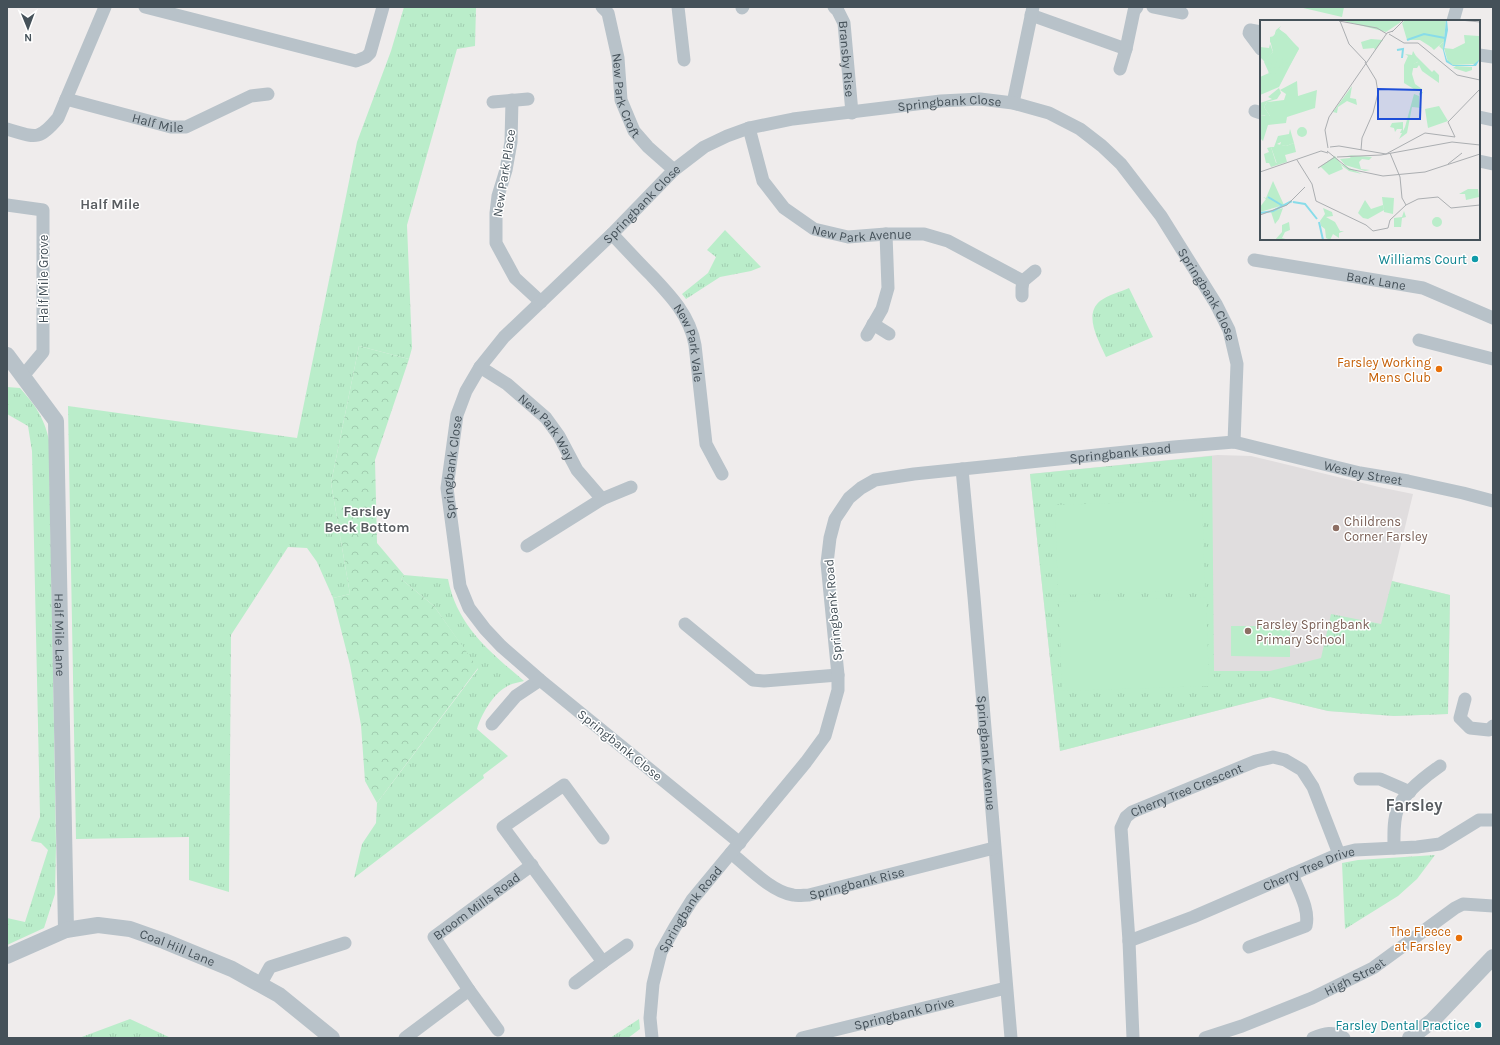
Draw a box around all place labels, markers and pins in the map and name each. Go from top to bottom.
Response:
place label: Williams Court [1379,252,1467,267]
marker: Williams Court [1470,254,1480,264]
place label: Farsley Working Mens Club [1337,355,1432,385]
marker: Farsley Working Mens Club [1434,364,1444,374]
place label: Childrens Corner Farsley [1344,514,1428,544]
marker: Childrens Corner Farsley [1331,523,1341,533]
place label: Farsley Springbank Primary School [1256,617,1370,647]
marker: Farsley Springbank Primary School [1243,626,1253,636]
place label: The Fleece at Farsley [1390,924,1451,954]
marker: The Fleece at Farsley [1454,933,1464,943]
place label: Farsley Dental Practice [1336,1018,1470,1033]
marker: Farsley Dental Practice [1473,1020,1483,1030]

